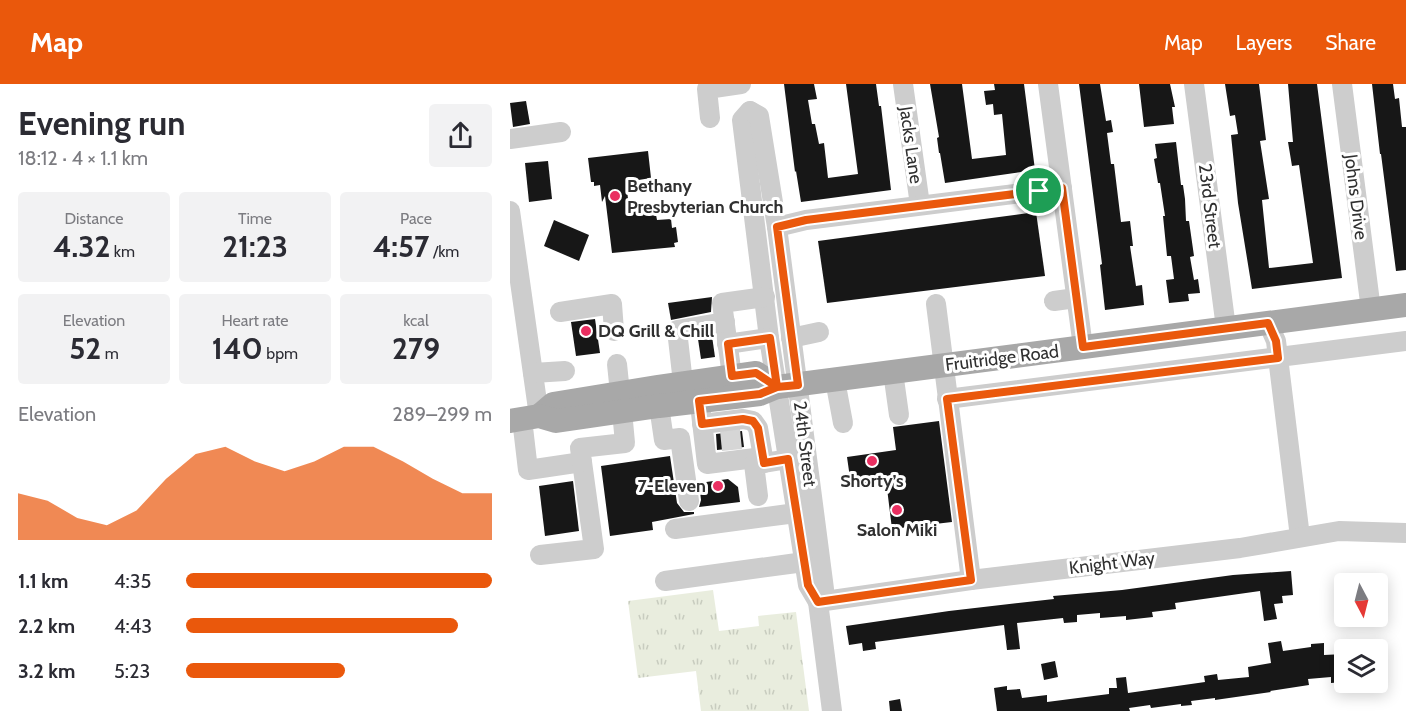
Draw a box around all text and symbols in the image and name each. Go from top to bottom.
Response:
text: Map [30,25,83,59]
text: Map [1164,30,1203,55]
text: Layers [1236,30,1292,55]
text: Share [1325,30,1376,55]
text: Evening run [18,103,185,143]
button: share [429,104,492,167]
street label: Jacks Lane [895,104,927,185]
text: 18:12 · 4 × 1.1 km [18,146,148,170]
street label: Johns Drive [1340,152,1372,241]
street label: 23rd Street [1194,163,1226,249]
pin [1013,165,1064,216]
icon: arrive [1022,174,1055,207]
place label: Bethany Presbyterian Church [627,175,783,218]
marker: Bethany Presbyterian Church [608,189,622,203]
text: Distance [65,209,123,228]
text: Time [238,209,272,228]
text: Pace [400,209,432,228]
text: 4.32 [53,228,110,265]
text: 21:23 [222,228,288,265]
text: 4:57 [373,228,429,265]
text: km [110,242,135,261]
text: /km [429,242,459,261]
text: Elevation [63,311,125,330]
text: Heart rate [222,311,288,330]
text: kcal [403,311,429,330]
place label: DQ Grill & Chill [598,320,715,342]
marker: DQ Grill & Chill [579,324,593,338]
text: 52 [69,330,101,367]
text: 140 [212,330,263,367]
text: 279 [392,330,440,367]
street label: Fruitridge Road [944,340,1060,376]
text: m [101,344,119,363]
text: bpm [263,344,298,363]
street label: 24th Street [789,400,821,488]
text: Elevation [18,402,96,426]
text: 289–299 m [392,402,492,426]
marker: Shorty’s [865,454,879,468]
place label: Shorty’s [840,470,904,492]
place label: 7-Eleven [638,475,706,497]
marker: 7-Eleven [711,479,725,493]
marker: Salon Miki [890,503,904,517]
place label: Salon Miki [857,519,937,541]
street label: Knight Way [1068,547,1156,579]
text: 1.1 km [18,569,68,593]
text: 4:35 [114,569,151,593]
north arrow [1334,573,1388,627]
map controls [1334,573,1388,693]
text: 2.2 km [18,614,75,638]
text: 4:43 [114,614,152,638]
button: layers [1334,639,1388,693]
text: 3.2 km [18,659,75,683]
text: 5:23 [114,659,150,683]

